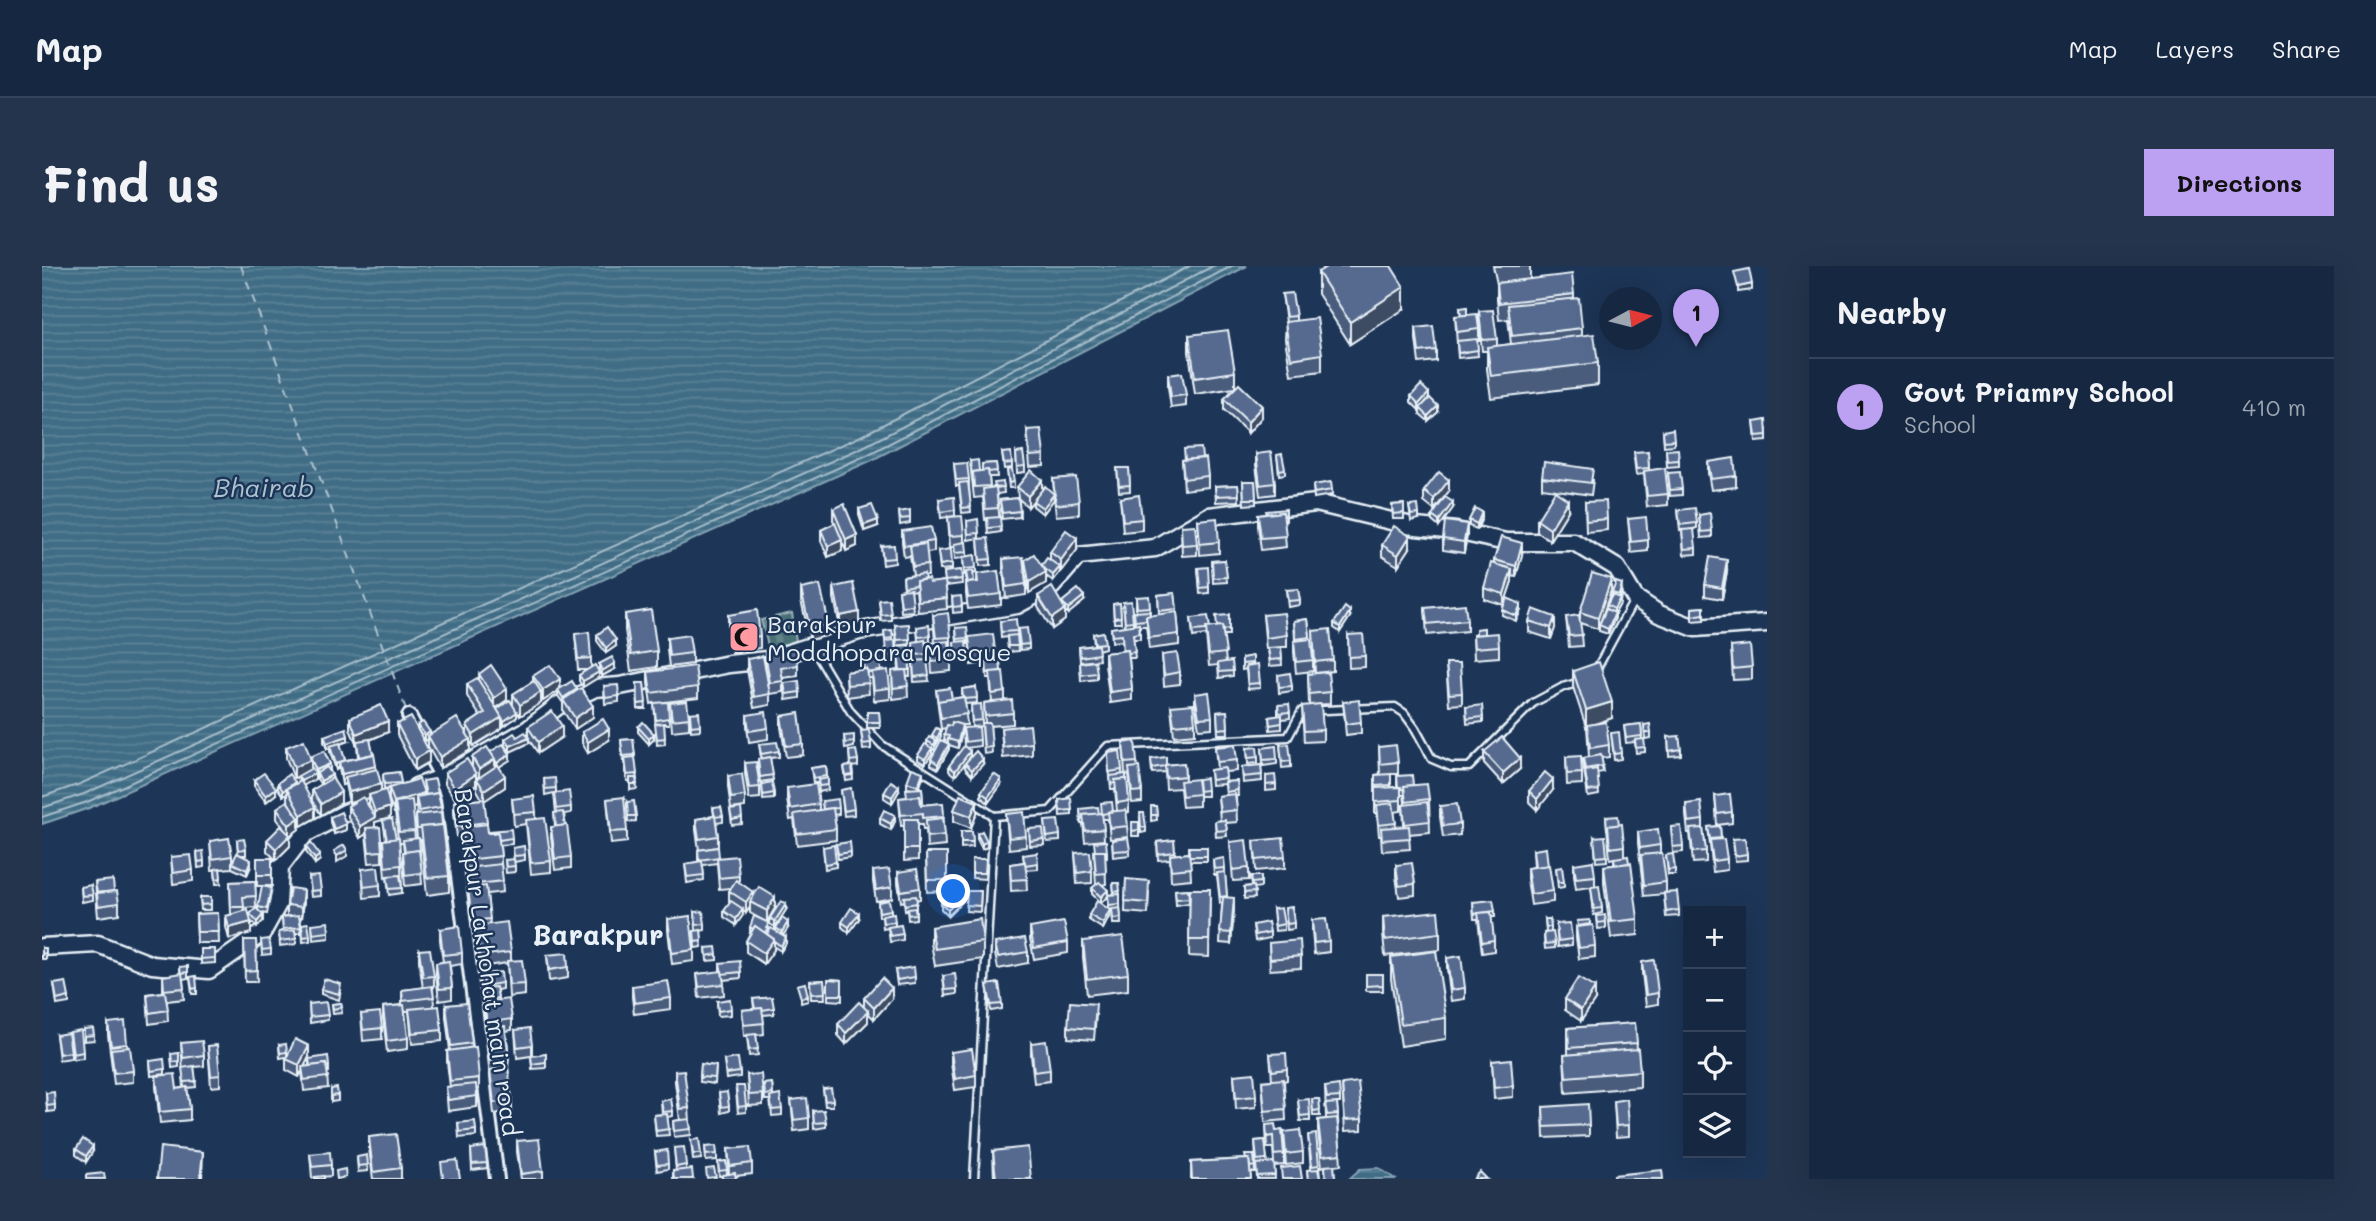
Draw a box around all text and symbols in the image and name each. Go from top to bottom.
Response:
text: Map [35,27,103,70]
text: Map [2069,33,2117,64]
text: Layers [2155,33,2234,64]
text: Share [2272,33,2341,64]
button: Directions [2144,149,2334,216]
text: Find us [42,151,220,214]
north arrow [1599,287,1662,350]
pin: 1 [1673,289,1719,347]
text: Nearby [1837,292,1947,332]
text: Govt Priamry School [1904,375,2174,409]
text: 1 [1855,392,1865,422]
text: 410 m [2242,392,2306,422]
text: School [1904,409,1977,439]
water label: Bhairab [214,470,314,504]
place label: Barakpur Moddhopara Mosque [767,608,1011,667]
mosque icon: Barakpur Moddhopara Mosque [727,620,761,654]
street label: Barakpur Lakhohat main road [448,786,528,1138]
your location [936,874,970,908]
map controls [1683,906,1746,1158]
button: + [1683,906,1746,969]
district label: Barakpur [532,916,664,952]
button: − [1683,969,1746,1032]
button: locate [1683,1032,1746,1095]
button: layers [1683,1095,1746,1158]

